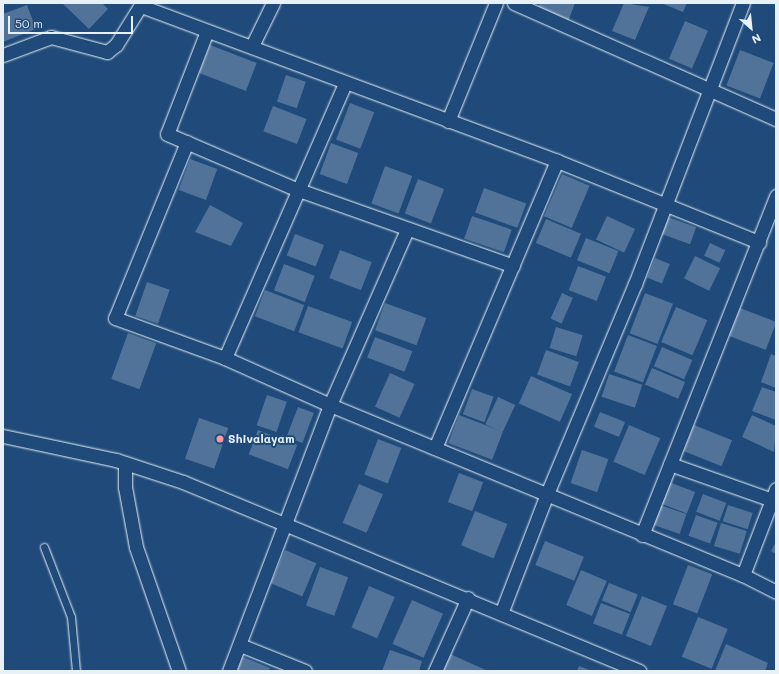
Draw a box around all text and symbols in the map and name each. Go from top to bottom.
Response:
scale bar [10,8,135,34]
north arrow [731,8,771,48]
text: 50 m [15,15,43,31]
text: N [750,31,764,48]
place label: Shivalayam [228,432,294,446]
marker: Shivalayam [215,434,225,444]

